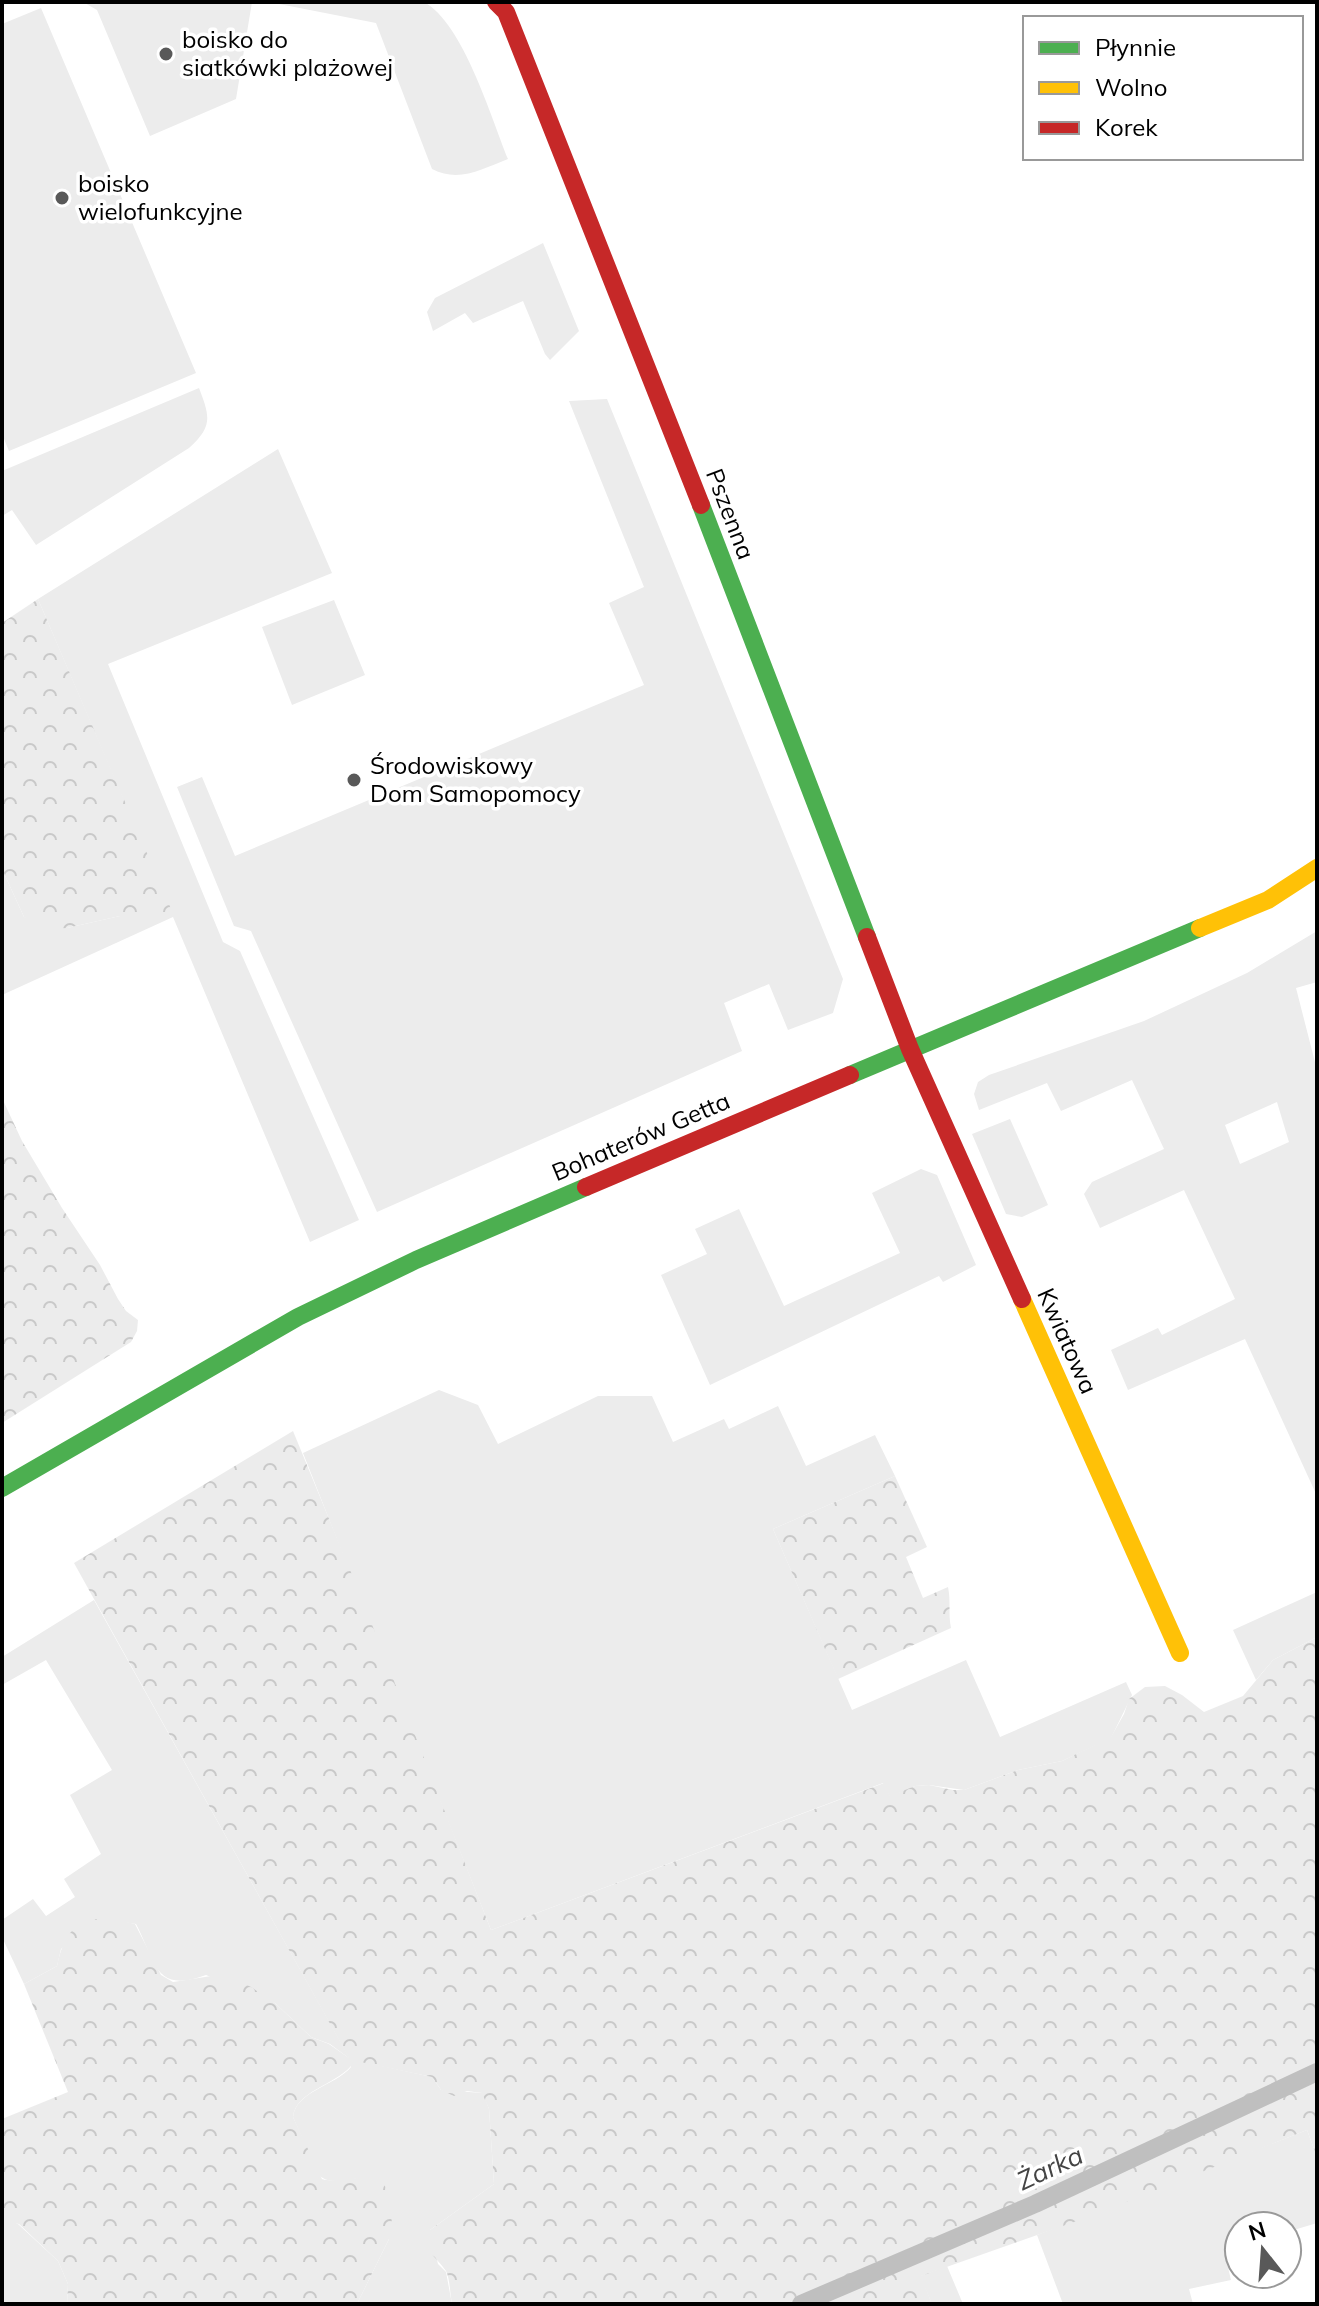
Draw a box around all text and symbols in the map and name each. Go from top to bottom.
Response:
legend [1023,16,1303,160]
place label: boisko do siatkówki plażowej [182,24,393,82]
text: Płynnie [1095,32,1176,62]
marker: boisko do siatkówki plażowej [157,45,175,63]
text: Wolno [1095,72,1167,102]
text: Korek [1095,112,1158,142]
place label: boisko wielofunkcyjne [78,168,243,226]
marker: boisko wielofunkcyjne [53,189,71,207]
street label: Pszenna [700,464,762,563]
place label: Środowiskowy Dom Samopomocy [370,750,581,808]
marker: Środowiskowy Dom Samopomocy [345,771,363,789]
street label: Bohaterów Getta [547,1085,734,1187]
street label: Kwiatowa [1031,1283,1104,1398]
water label: Żarka [1011,2138,1088,2197]
north arrow [1223,2210,1303,2290]
text: N [1245,2215,1269,2247]

